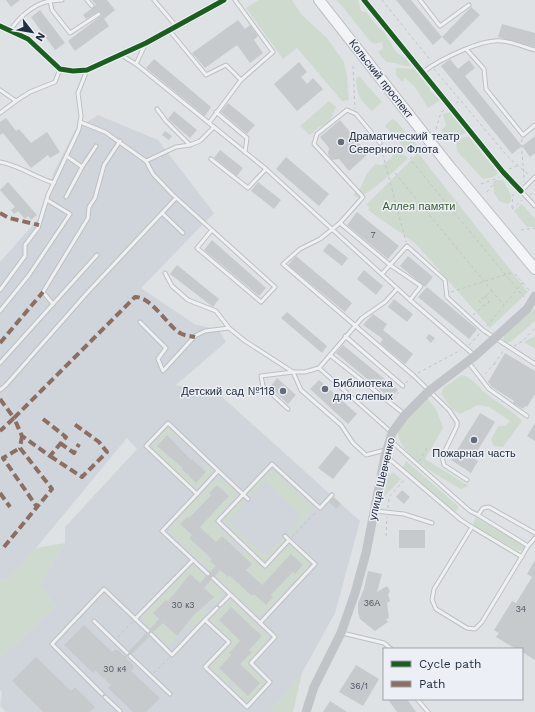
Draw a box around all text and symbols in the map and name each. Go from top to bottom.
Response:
north arrow [12,12,52,52]
text: N [32,30,48,44]
street label: Кольский проспект [346,37,416,121]
place label: Драматический театр Северного Флота [349,130,460,156]
marker: Драматический театр Северного Флота [336,137,346,147]
park label: Аллея памяти [383,200,455,213]
house number: 7 [370,230,376,240]
place label: Библиотека для слепых [333,377,394,403]
marker: Библиотека для слепых [320,384,330,394]
place label: Детский сад №118 [181,385,275,398]
marker: Детский сад №118 [278,386,288,396]
marker: Пожарная часть [469,435,479,445]
street label: улица Шевченко [366,436,398,522]
place label: Пожарная часть [432,447,516,460]
house number: 36А [364,598,380,608]
house number: 30 к3 [171,600,195,610]
house number: 34 [516,604,527,614]
legend [383,648,523,700]
text: Cycle path [419,657,481,671]
house number: 30 к4 [103,664,127,674]
text: Path [419,677,445,691]
house number: 36/1 [350,681,368,691]

